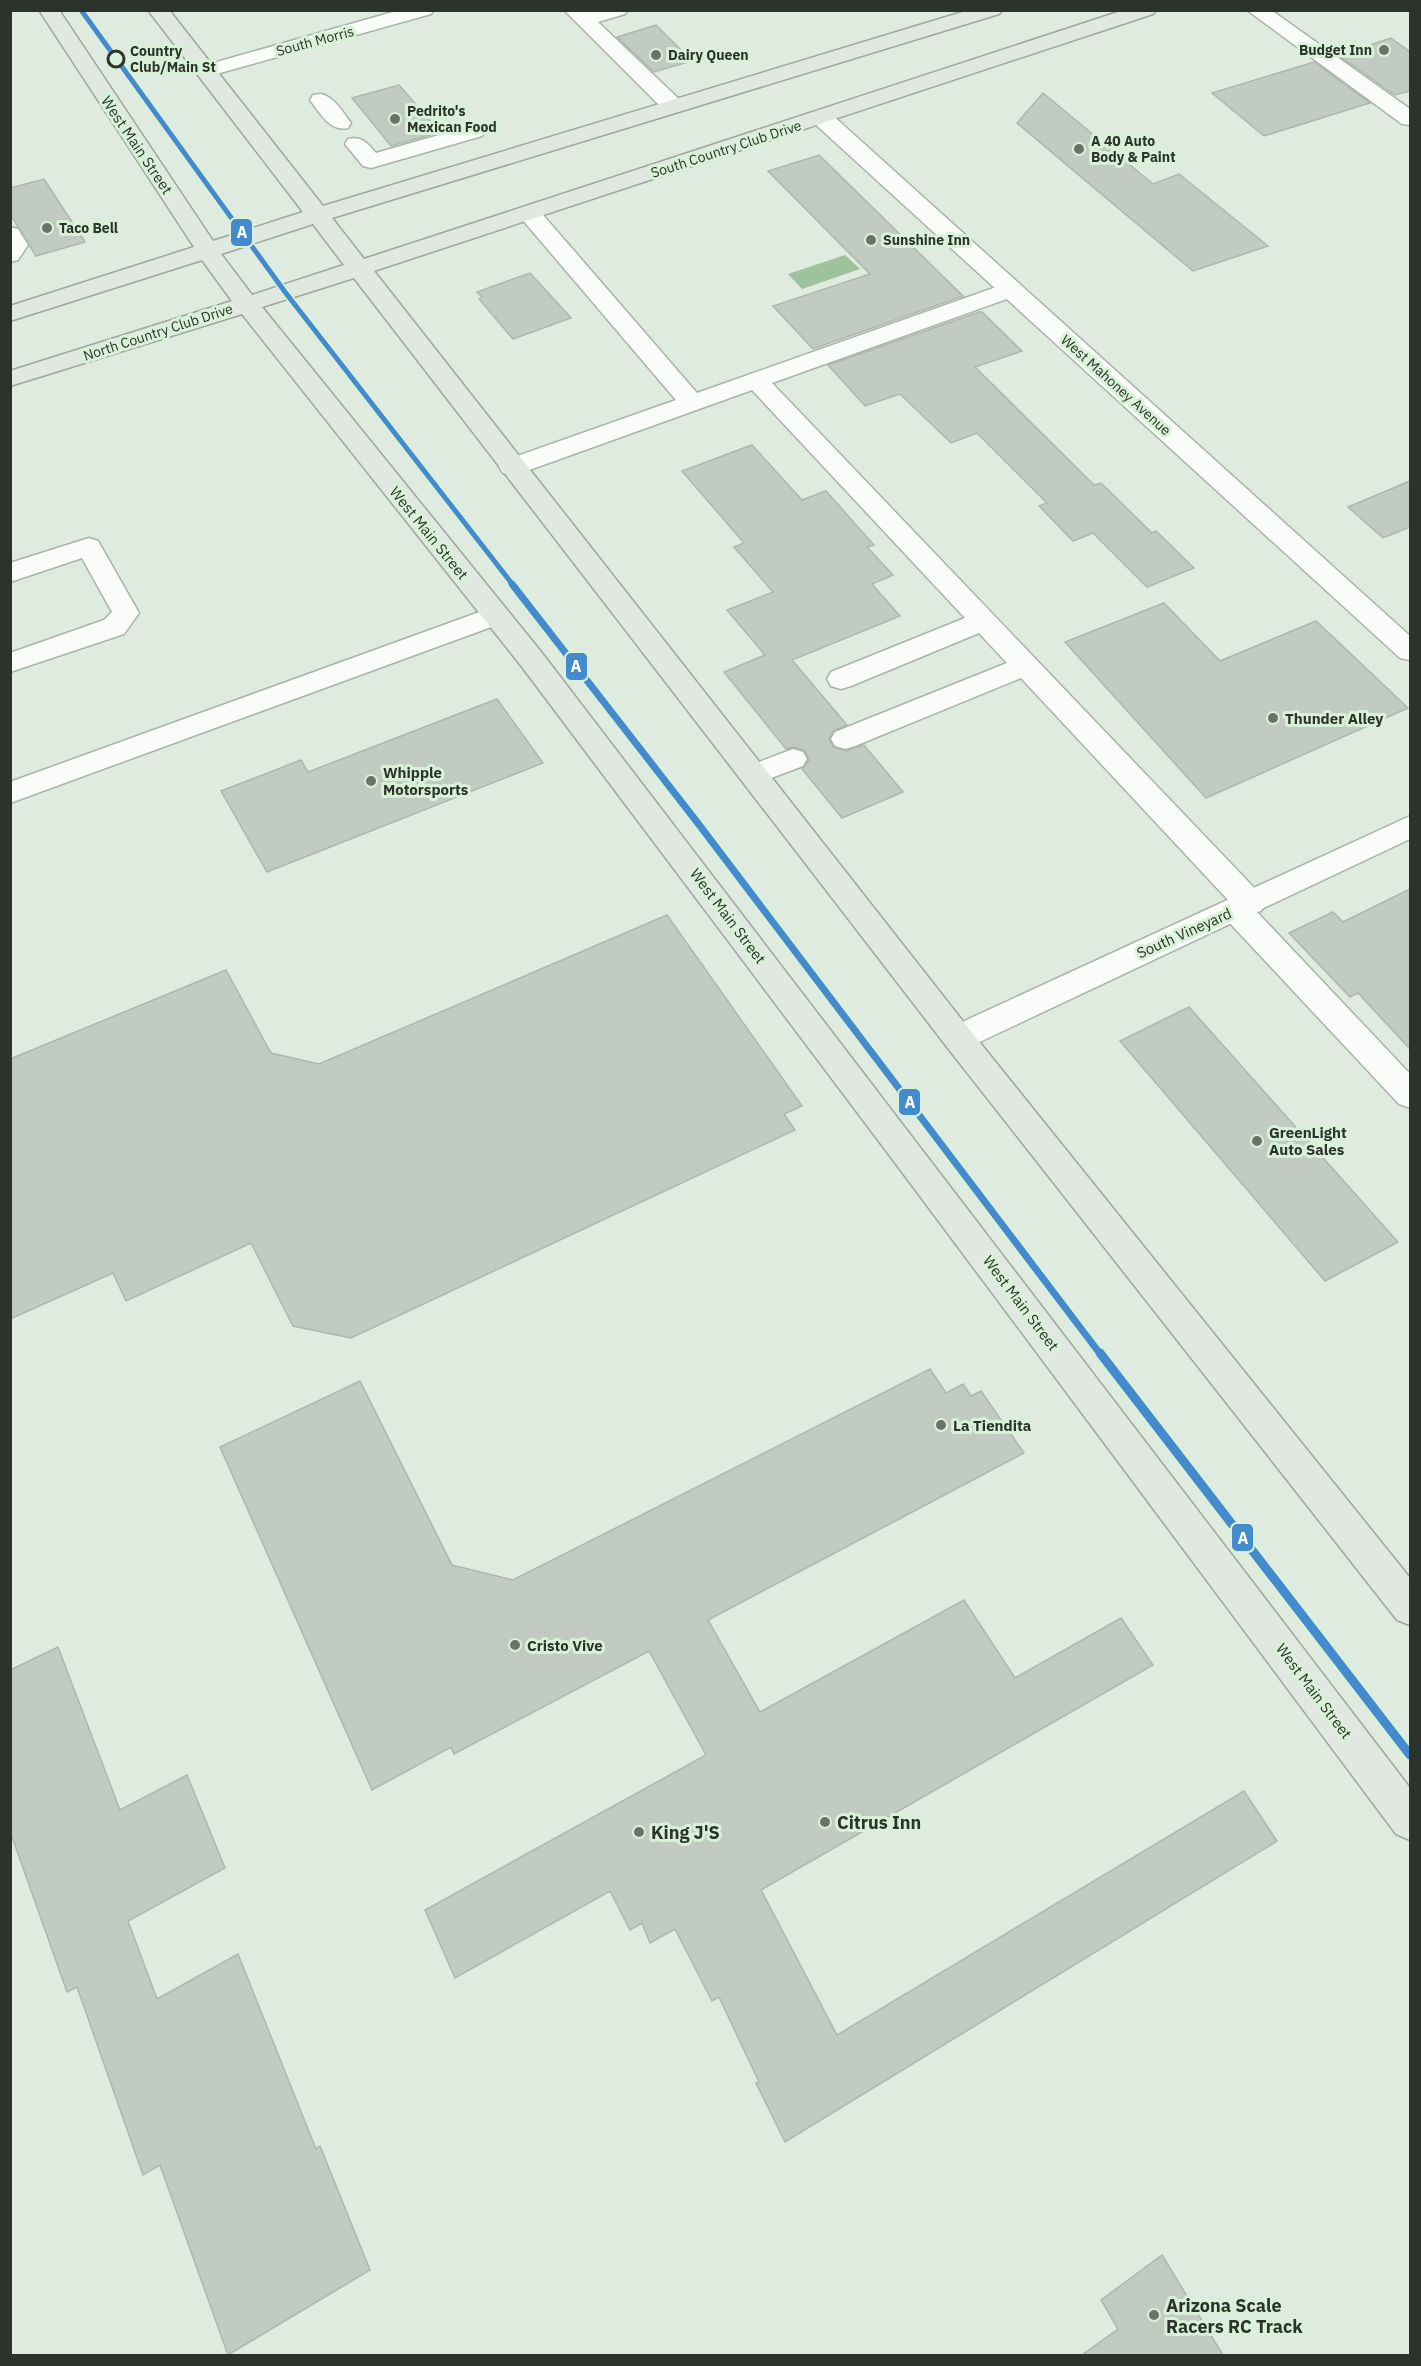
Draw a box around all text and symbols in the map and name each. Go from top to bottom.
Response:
street label: South Morris [274,22,356,60]
place label: Budget Inn [1299,41,1372,59]
place label: Country Club/Main St [130,42,216,76]
marker: Budget Inn [1377,43,1391,57]
place label: Dairy Queen [668,46,749,64]
marker: Dairy Queen [649,48,663,62]
marker: Country Club/Main St [107,50,125,68]
street label: West Main Street [97,92,177,198]
place label: Pedrito's Mexican Food [407,102,497,136]
marker: Pedrito's Mexican Food [388,112,402,126]
street label: South Country Club Drive [648,116,804,182]
place label: A 40 Auto Body & Paint [1091,132,1176,166]
marker: A 40 Auto Body & Paint [1072,142,1086,156]
line badge: A [230,218,253,247]
place label: Taco Bell [59,219,118,237]
marker: Taco Bell [40,221,54,235]
text: A [237,222,248,242]
place label: Sunshine Inn [883,231,970,249]
marker: Sunshine Inn [864,233,878,247]
street label: North Country Club Drive [81,299,235,365]
street label: West Mahoney Avenue [1057,331,1175,439]
street label: West Main Street [386,483,472,583]
line badge: A [565,652,588,681]
text: A [571,656,582,676]
place label: Thunder Alley [1285,709,1383,728]
marker: Thunder Alley [1266,711,1280,725]
place label: Whipple Motorsports [383,763,469,799]
marker: Whipple Motorsports [364,774,378,788]
street label: West Main Street [686,865,770,967]
street label: South Vineyard [1134,904,1234,962]
line badge: A [898,1088,921,1116]
text: A [905,1092,916,1112]
place label: GreenLight Auto Sales [1269,1123,1347,1159]
marker: GreenLight Auto Sales [1250,1134,1264,1148]
street label: West Main Street [979,1252,1063,1354]
place label: La Tiendita [953,1416,1032,1435]
marker: La Tiendita [934,1418,948,1432]
line badge: A [1231,1523,1254,1552]
text: A [1238,1528,1249,1548]
place label: Cristo Vive [527,1636,603,1655]
marker: Cristo Vive [508,1638,522,1652]
street label: West Main Street [1272,1640,1356,1742]
place label: Citrus Inn [837,1811,921,1834]
marker: Citrus Inn [818,1815,832,1829]
place label: King J'S [651,1821,720,1844]
marker: King J'S [632,1825,646,1839]
place label: Arizona Scale Racers RC Track [1166,2294,1303,2338]
marker: Arizona Scale Racers RC Track [1147,2308,1161,2322]

